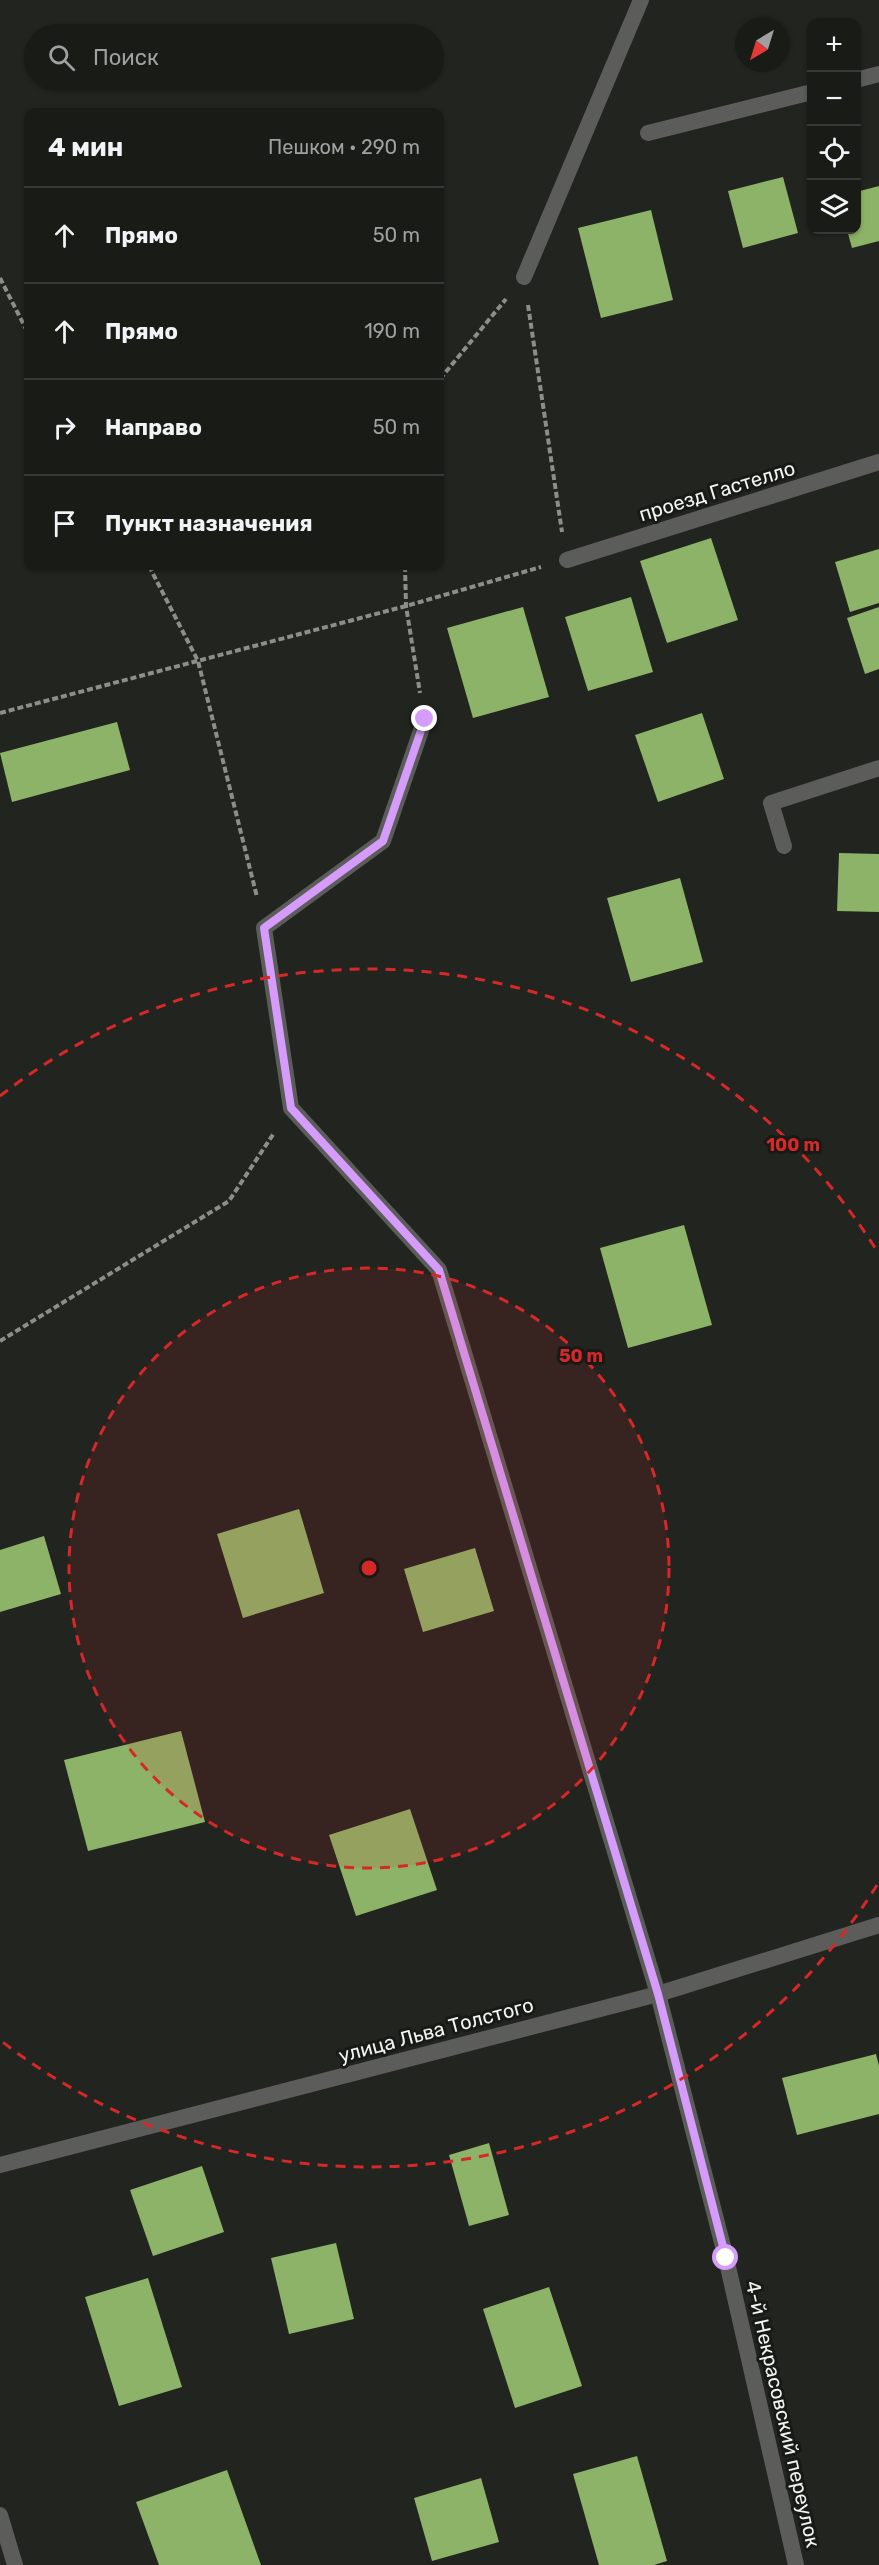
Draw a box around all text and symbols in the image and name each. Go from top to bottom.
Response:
north arrow [735,18,789,72]
map controls [807,18,861,234]
button: + [807,18,861,72]
search box [24,24,444,90]
icon: search [45,41,78,74]
text: Поиск [93,44,159,71]
button: − [807,72,861,126]
button: locate [807,126,861,180]
text: 4 мин [48,132,123,163]
text: Пешком · 290 m [268,135,420,159]
button: layers [807,180,861,234]
icon: ahead [48,219,81,252]
text: Прямо [105,222,178,249]
text: 50 m [373,223,420,247]
icon: ahead [48,315,81,348]
text: Прямо [105,318,178,345]
text: 190 m [364,319,420,343]
icon: right [48,411,81,444]
text: Направо [105,414,202,441]
text: 50 m [373,415,420,439]
street label: проезд Гастелло [636,456,798,526]
icon: arrive [48,507,81,540]
text: Пункт назначения [105,510,313,537]
route end [411,705,437,731]
text: 100 m [766,1134,820,1156]
text: 50 m [559,1345,603,1367]
centre of rings [359,1558,379,1578]
street label: улица Льва Толстого [336,1992,536,2068]
route start [712,2244,738,2270]
street label: 4-й Некрасовский переулок [741,2278,825,2550]

